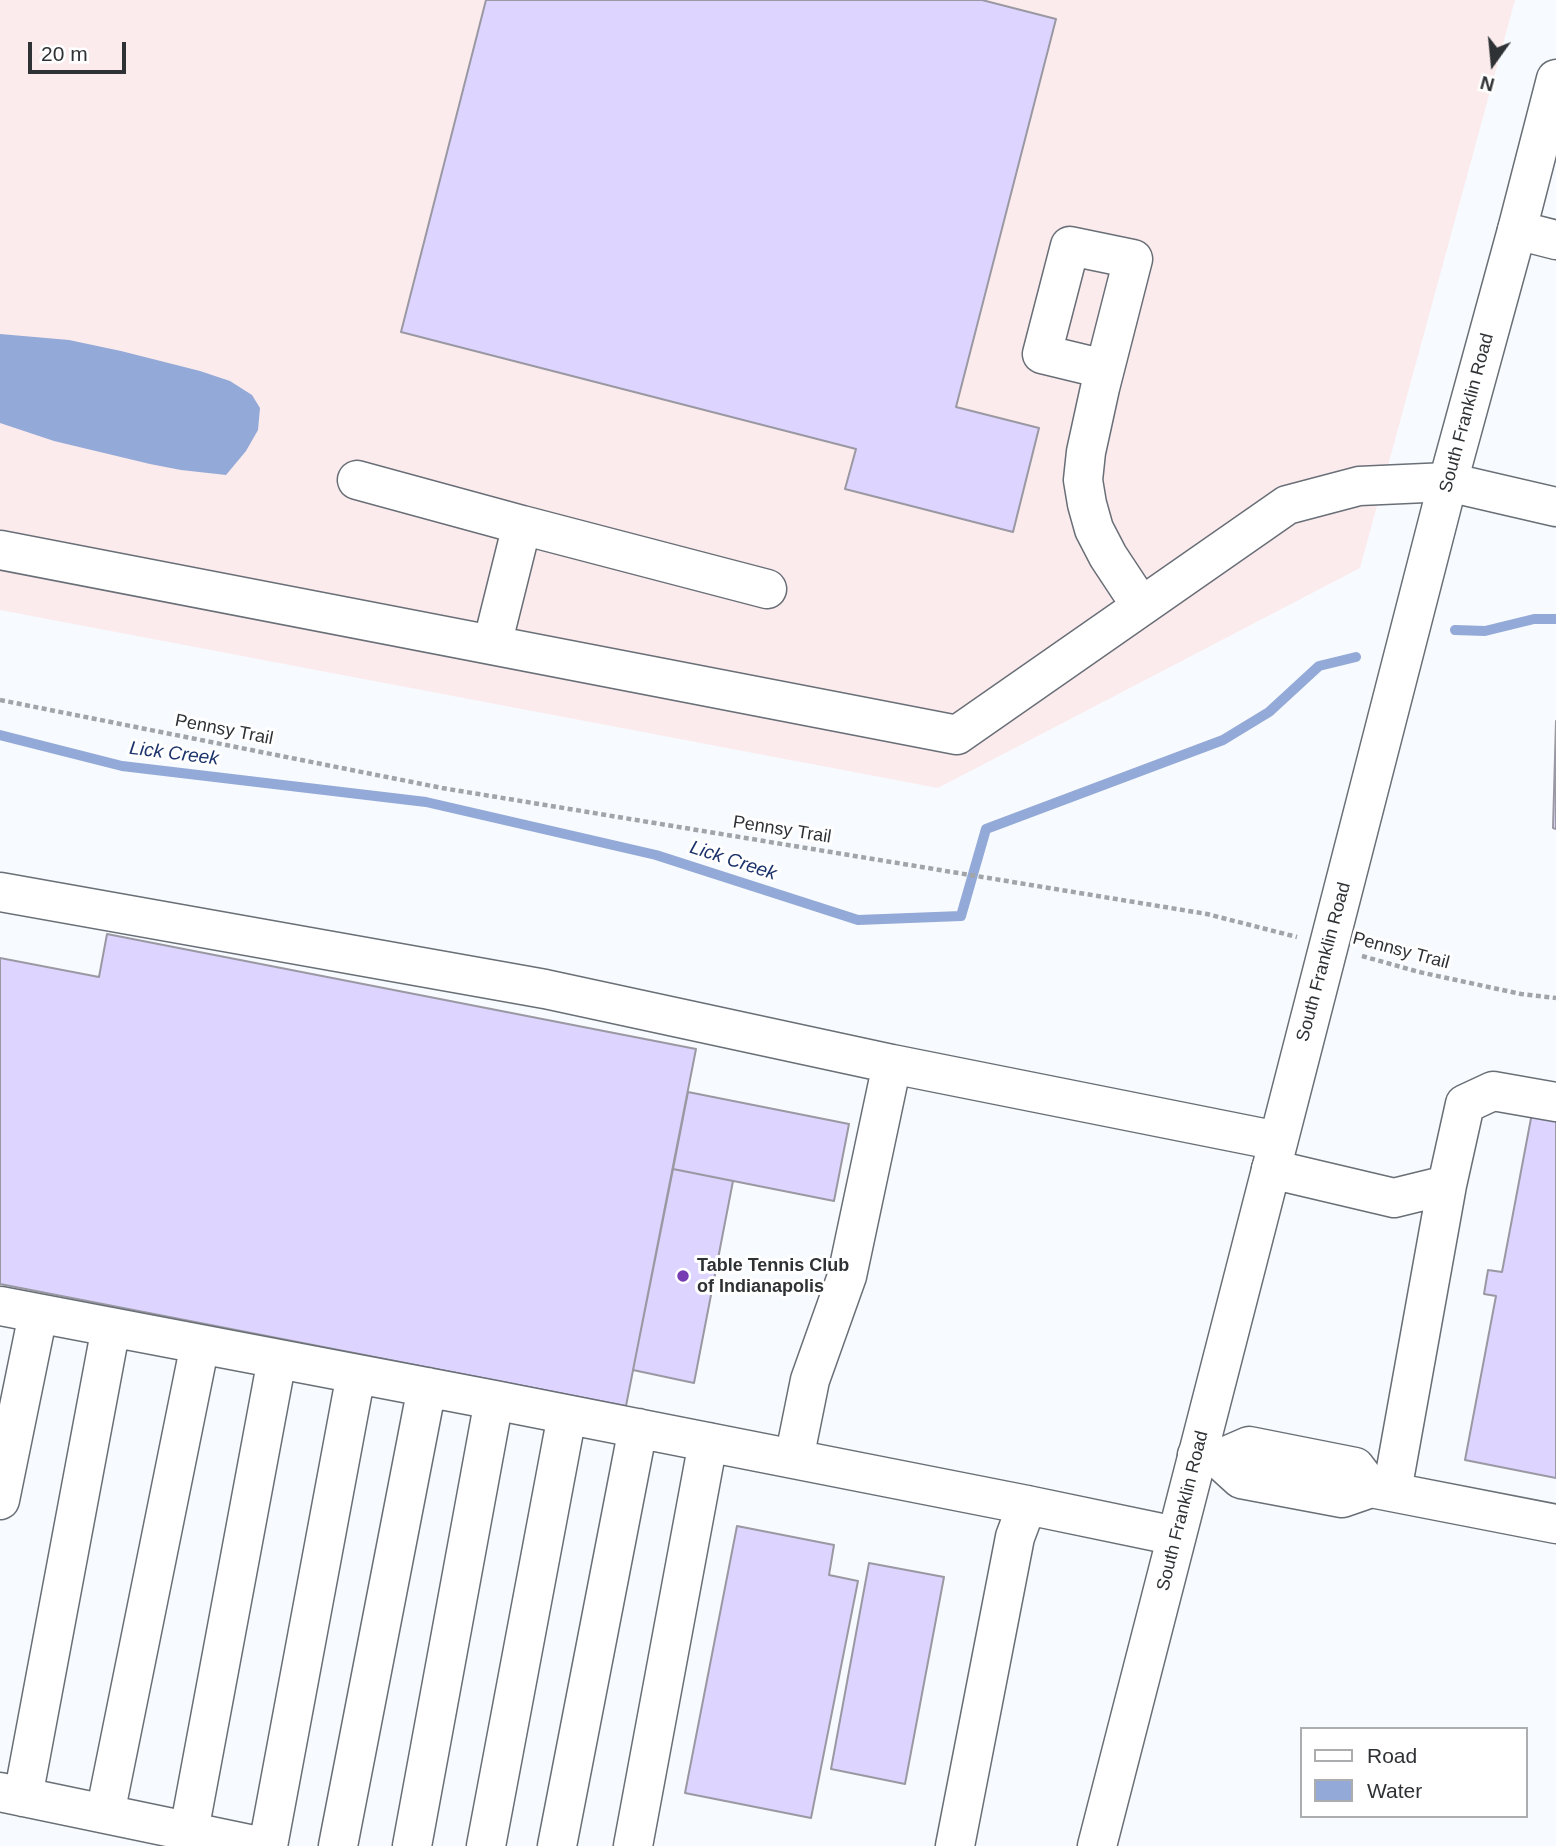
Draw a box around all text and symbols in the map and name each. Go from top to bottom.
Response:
scale bar [32,28,130,72]
north arrow [1458,28,1528,98]
text: 20 m [41,42,88,65]
text: N [1478,72,1497,96]
street label: South Franklin Road [1435,331,1499,495]
street label: Pennsy Trail [173,710,275,750]
water label: Lick Creek [128,737,220,771]
street label: Pennsy Trail [731,812,833,848]
water label: Lick Creek [687,836,779,886]
street label: South Franklin Road [1292,880,1356,1044]
street label: Pennsy Trail [1350,928,1452,974]
place label: Table Tennis Club of Indianapolis [697,1255,849,1298]
marker: Table Tennis Club of Indianapolis [675,1268,691,1284]
street label: South Franklin Road [1153,1429,1213,1593]
legend [1300,1727,1528,1818]
text: Road [1367,1744,1417,1767]
text: Water [1367,1779,1422,1802]

